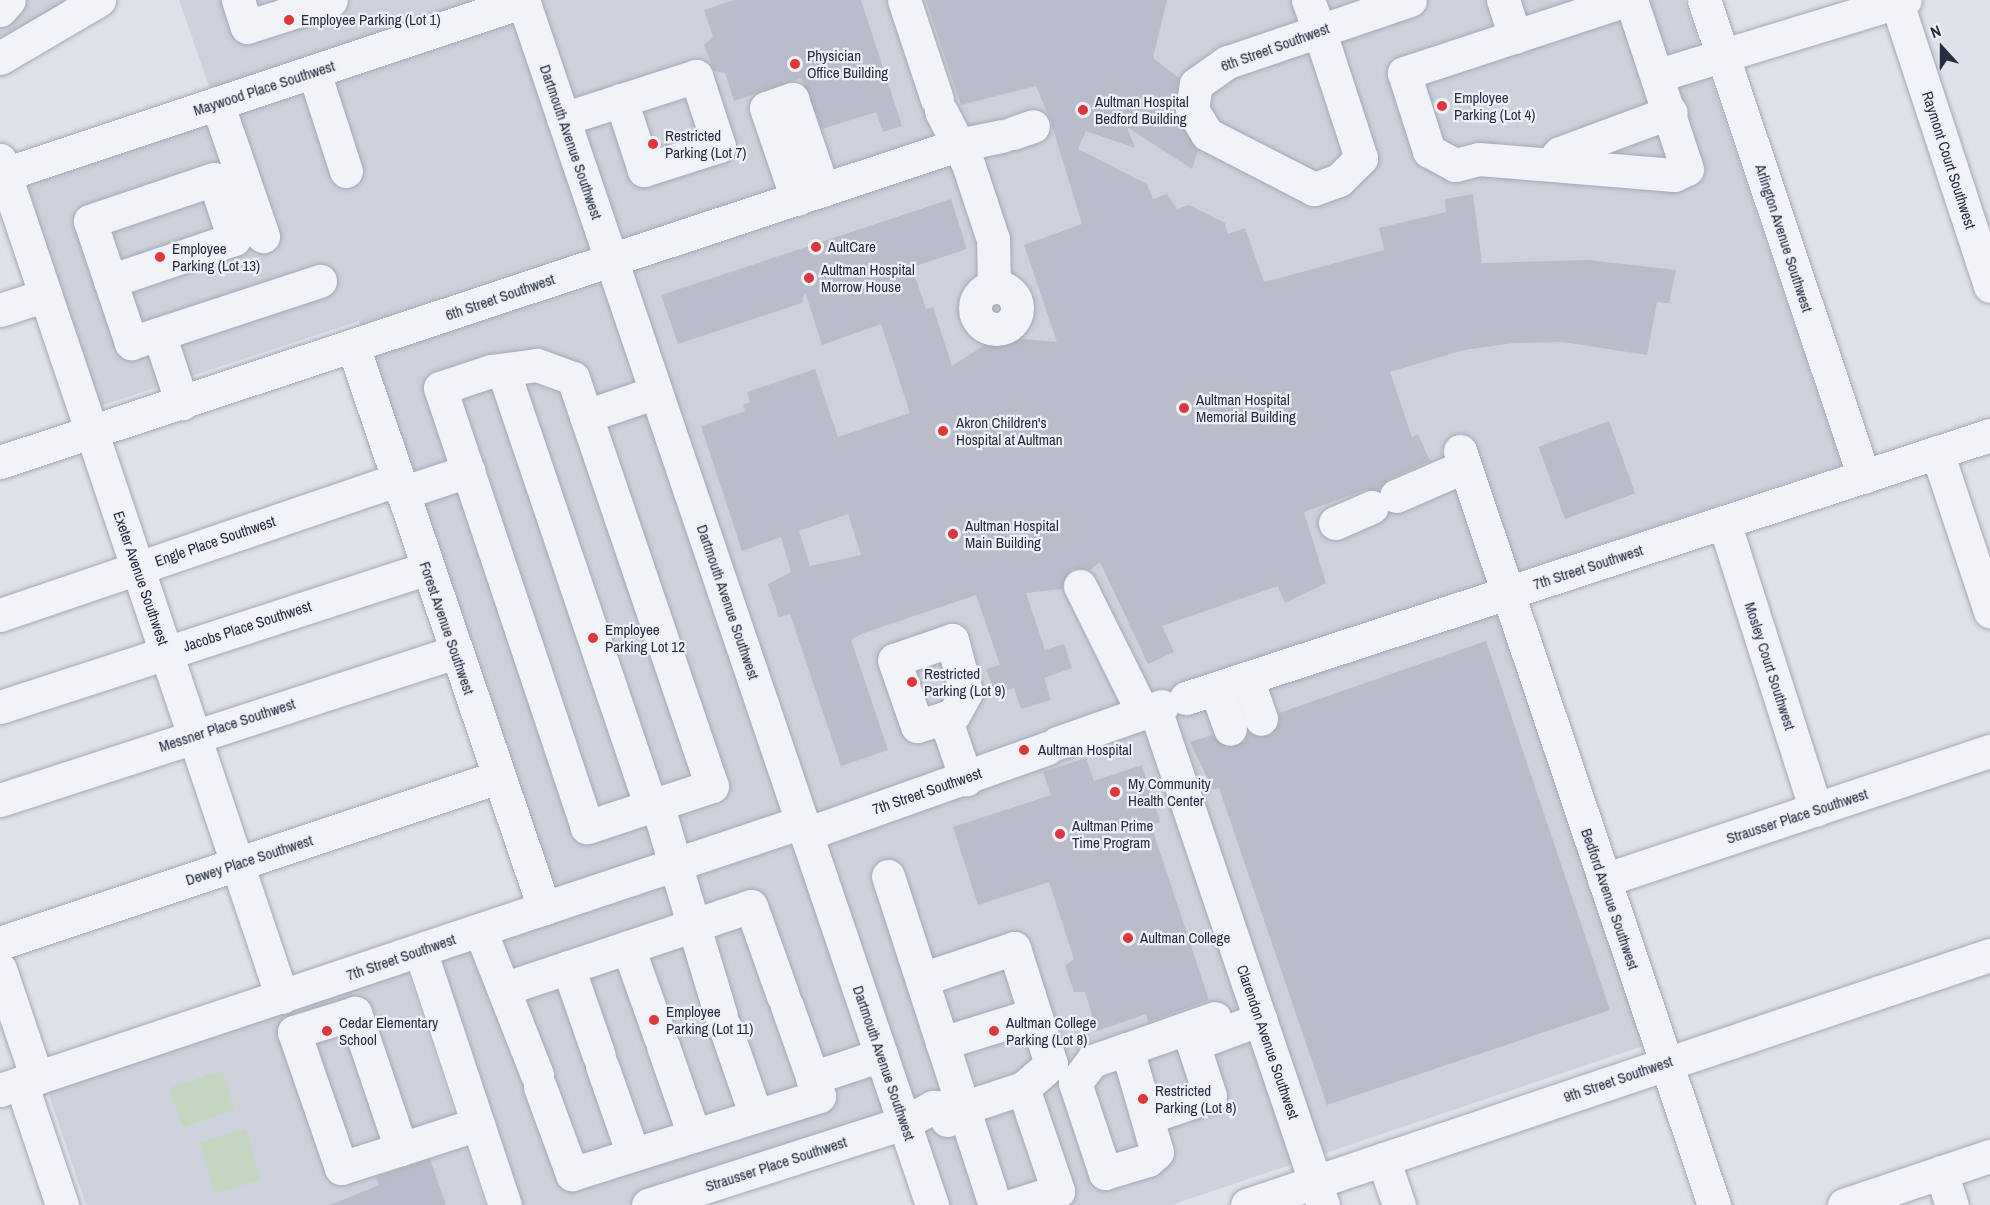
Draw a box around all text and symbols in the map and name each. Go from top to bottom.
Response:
place label: Employee Parking (Lot 1) [301,11,440,29]
marker: Employee Parking (Lot 1) [282,13,296,27]
north arrow [1912,18,1972,78]
street label: 6th Street Southwest [1218,19,1332,75]
text: N [1927,19,1944,43]
place label: Physician Office Building [807,46,888,81]
street label: Maywood Place Southwest [191,57,337,119]
marker: Physician Office Building [788,57,802,71]
street label: Dartmouth Avenue Southwest [536,62,606,222]
place label: Employee Parking (Lot 4) [1454,88,1535,123]
street label: Raymont Court Southwest [1918,89,1980,231]
place label: Aultman Hospital Bedford Building [1095,92,1189,127]
marker: Employee Parking (Lot 4) [1435,99,1449,113]
marker: Aultman Hospital Bedford Building [1076,103,1090,117]
place label: Restricted Parking (Lot 7) [665,126,746,161]
marker: Restricted Parking (Lot 7) [646,137,660,151]
street label: Arlington Avenue Southwest [1751,162,1817,314]
place label: AultCare [828,238,876,256]
place label: Employee Parking (Lot 13) [172,239,260,274]
marker: AultCare [809,240,823,254]
marker: Employee Parking (Lot 13) [153,250,167,264]
place label: Aultman Hospital Morrow House [821,260,915,295]
street label: 6th Street Southwest [443,270,557,324]
marker: Aultman Hospital Morrow House [802,271,816,285]
place label: Aultman Hospital Memorial Building [1196,390,1296,425]
marker: Aultman Hospital Memorial Building [1177,401,1191,415]
place label: Akron Children's Hospital at Aultman [956,413,1063,448]
marker: Akron Children's Hospital at Aultman [934,422,952,440]
street label: Exeter Avenue Southwest [109,508,173,648]
street label: Engle Place Southwest [152,512,278,570]
place label: Aultman Hospital Main Building [965,516,1059,551]
street label: Dartmouth Avenue Southwest [693,522,763,682]
marker: Aultman Hospital Main Building [946,527,960,541]
street label: 7th Street Southwest [1531,541,1645,593]
street label: Forest Avenue Southwest [416,559,478,697]
street label: Jacobs Place Southwest [180,597,314,655]
street label: Mosley Court Southwest [1741,600,1799,732]
place label: Employee Parking Lot 12 [605,620,685,655]
marker: Employee Parking Lot 12 [586,631,600,645]
place label: Restricted Parking (Lot 9) [924,664,1005,699]
marker: Restricted Parking (Lot 9) [905,675,919,689]
street label: Messner Place Southwest [157,694,297,756]
marker: Aultman Hospital [1015,741,1033,759]
place label: Aultman Hospital [1038,741,1132,759]
street label: 7th Street Southwest [870,764,984,818]
place label: My Community Health Center [1128,774,1211,809]
marker: My Community Health Center [1106,783,1124,801]
street label: Strausser Place Southwest [1724,785,1870,847]
place label: Aultman Prime Time Program [1072,816,1153,851]
street label: Bedford Avenue Southwest [1577,826,1643,972]
marker: Aultman Prime Time Program [1053,827,1067,841]
street label: Dewey Place Southwest [183,831,315,889]
place label: Aultman College [1140,929,1230,947]
street label: 7th Street Southwest [344,930,458,984]
marker: Aultman College [1121,931,1135,945]
street label: Clarendon Avenue Southwest [1233,962,1303,1122]
street label: Dartmouth Avenue Southwest [849,983,919,1143]
place label: Employee Parking (Lot 11) [666,1002,753,1037]
place label: Cedar Elementary School [339,1013,438,1048]
marker: Employee Parking (Lot 11) [647,1013,661,1027]
place label: Aultman College Parking (Lot 8) [1006,1013,1096,1048]
marker: Cedar Elementary School [320,1024,334,1038]
marker: Aultman College Parking (Lot 8) [987,1024,1001,1038]
street label: 9th Street Southwest [1561,1052,1675,1106]
place label: Restricted Parking (Lot 8) [1155,1081,1236,1116]
marker: Restricted Parking (Lot 8) [1136,1092,1150,1106]
street label: Strausser Place Southwest [703,1133,849,1195]

